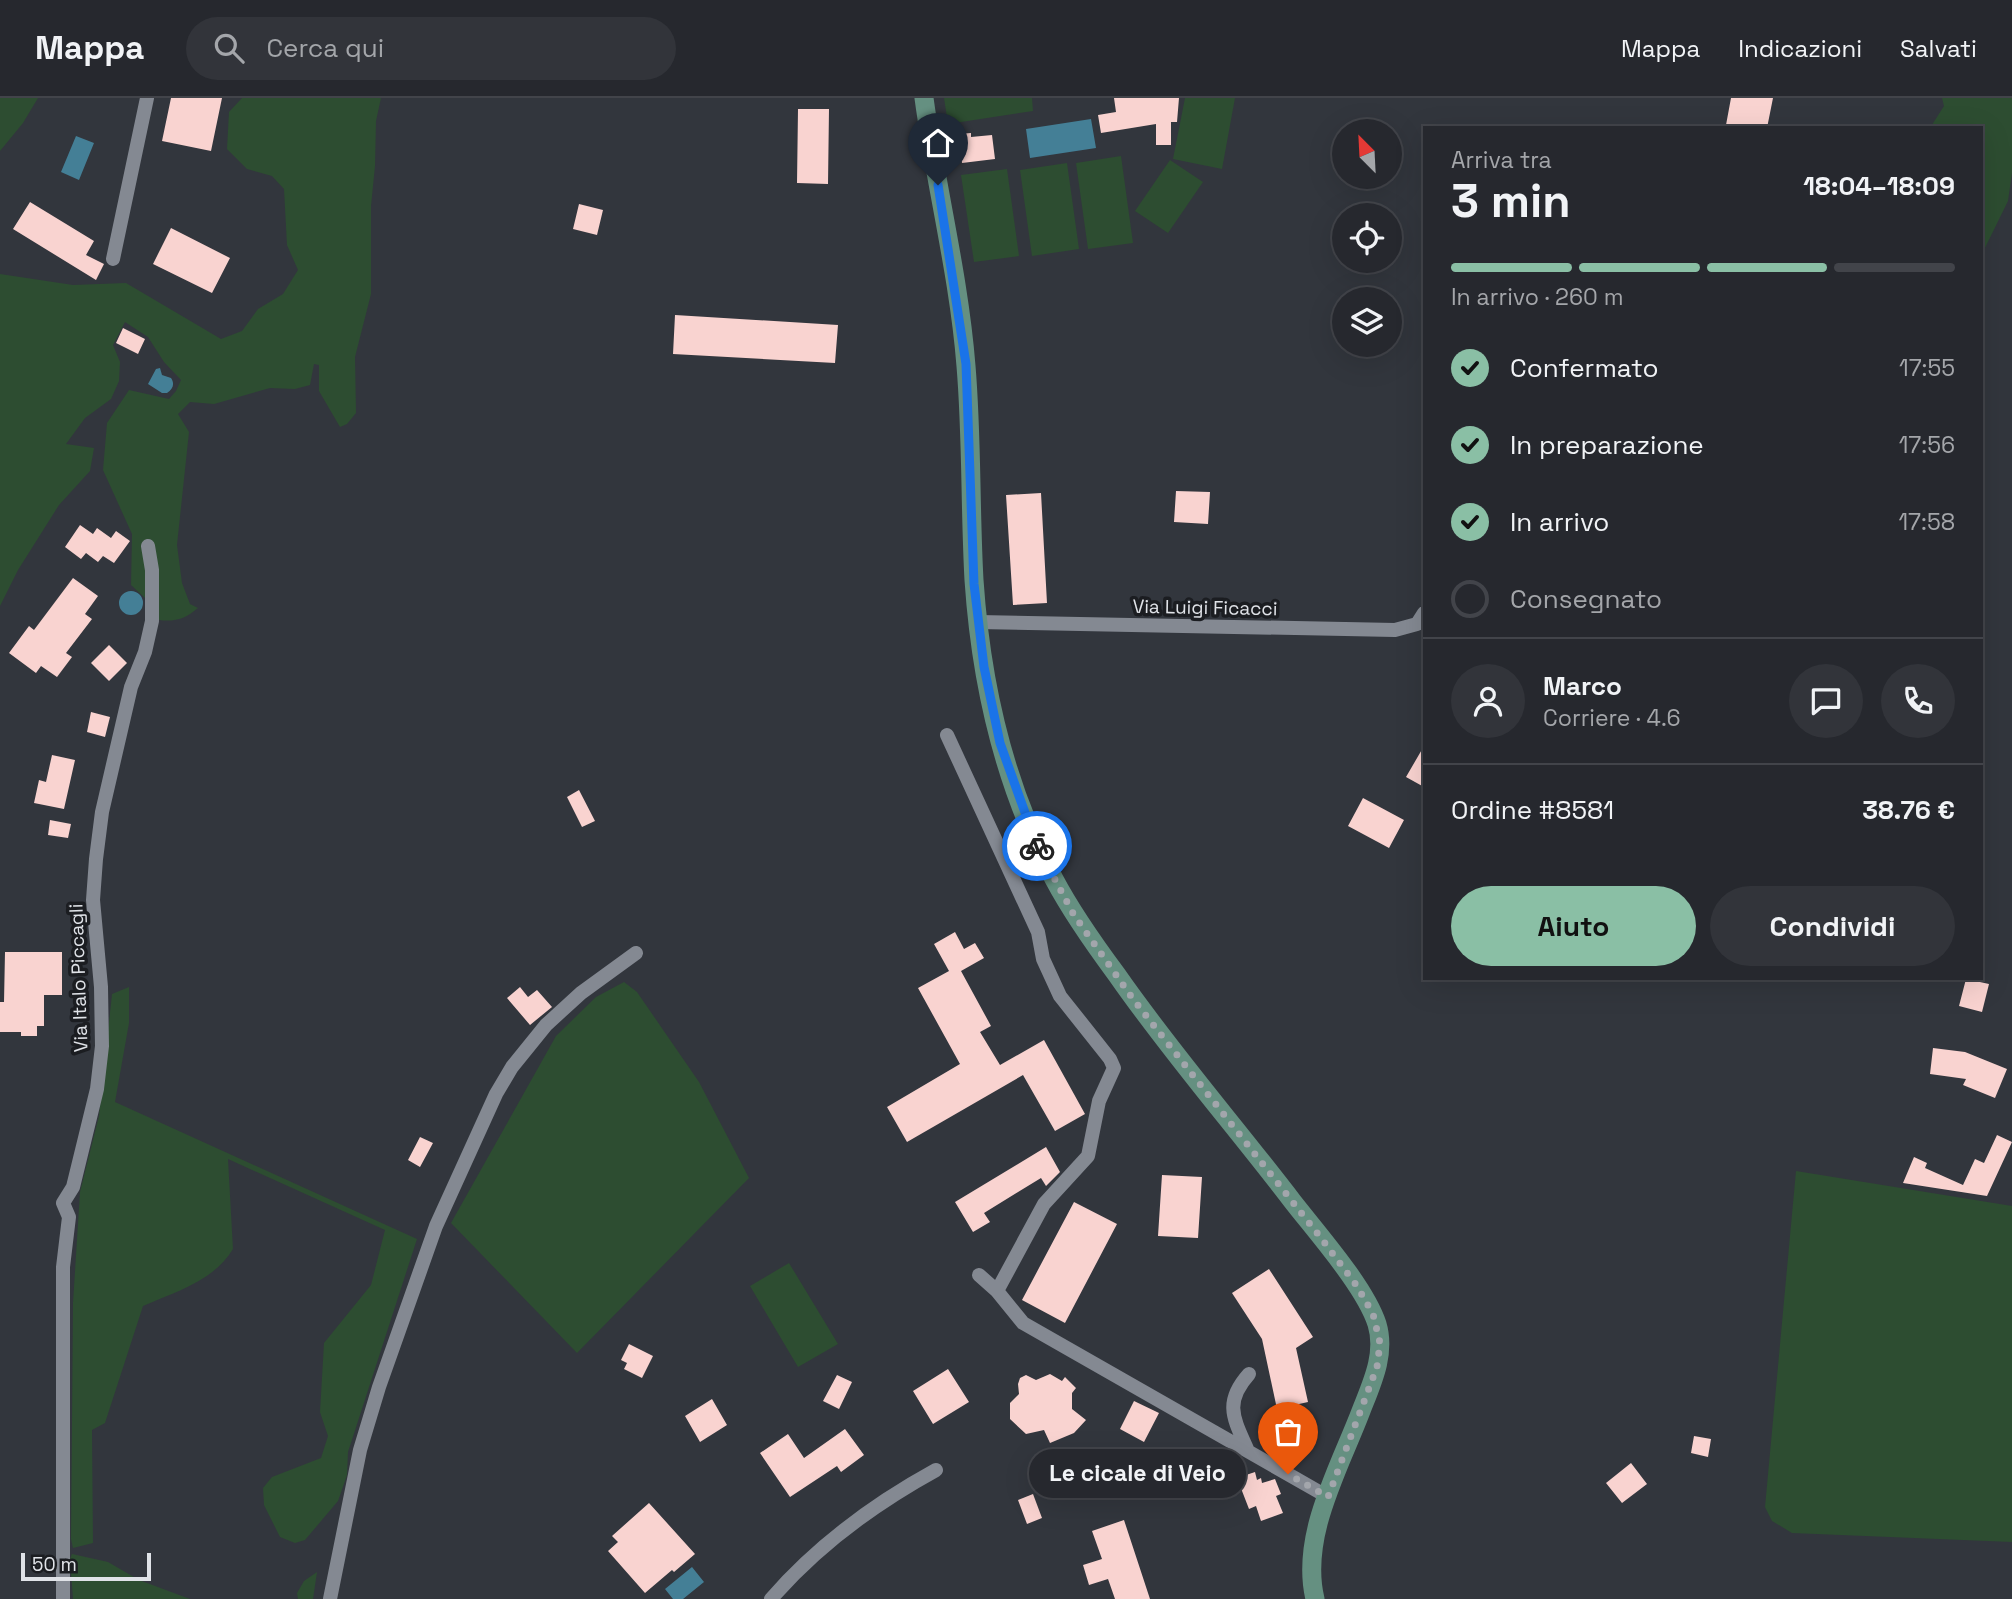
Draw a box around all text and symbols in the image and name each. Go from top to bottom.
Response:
search box [186,17,676,80]
text: Mappa [35,27,144,69]
icon: search [210,29,248,67]
text: Cerca qui [266,31,384,65]
text: Mappa [1621,33,1700,64]
text: Indicazioni [1738,33,1862,64]
text: Salvati [1900,33,1977,64]
pin [908,113,968,185]
north arrow [1332,119,1402,189]
map controls [1332,119,1402,357]
icon: home [919,124,957,162]
text: Arriva tra [1451,145,1552,175]
text: 18:04–18:09 [1803,169,1955,203]
text: 3 min [1451,172,1571,230]
button: locate [1332,203,1402,273]
text: In arrivo · 260 m [1451,282,1623,312]
button: layers [1332,287,1402,357]
icon: check [1451,349,1489,387]
text: Confermato [1510,351,1658,385]
text: 17:55 [1899,353,1955,383]
icon: check [1451,426,1489,464]
text: In preparazione [1510,428,1704,462]
text: 17:56 [1899,430,1955,460]
icon: check [1451,503,1489,541]
text: In arrivo [1510,505,1609,539]
text: 17:58 [1898,507,1955,537]
text: Consegnato [1510,582,1662,616]
street label: Via Luigi Ficacci [1132,594,1278,621]
button: person [1451,664,1525,738]
button: chat [1789,664,1863,738]
button: phone [1881,664,1955,738]
text: Marco [1543,669,1622,703]
text: Corriere · 4.6 [1543,703,1681,733]
text: Ordine #8581 [1451,793,1614,827]
text: 38.76 € [1862,793,1955,827]
courier [1002,811,1072,881]
icon: bike [1018,827,1056,865]
button: Aiuto [1451,886,1696,966]
button: Condividi [1710,886,1955,966]
street label: Via Italo Piccagli [63,903,94,1053]
pin [1258,1402,1318,1474]
icon: bag [1269,1413,1307,1451]
callout: Le cicale di Veio [1029,1450,1246,1498]
text: Le cicale di Veio [1049,1458,1226,1488]
scale bar [21,1550,150,1582]
text: 50 m [32,1552,77,1577]

